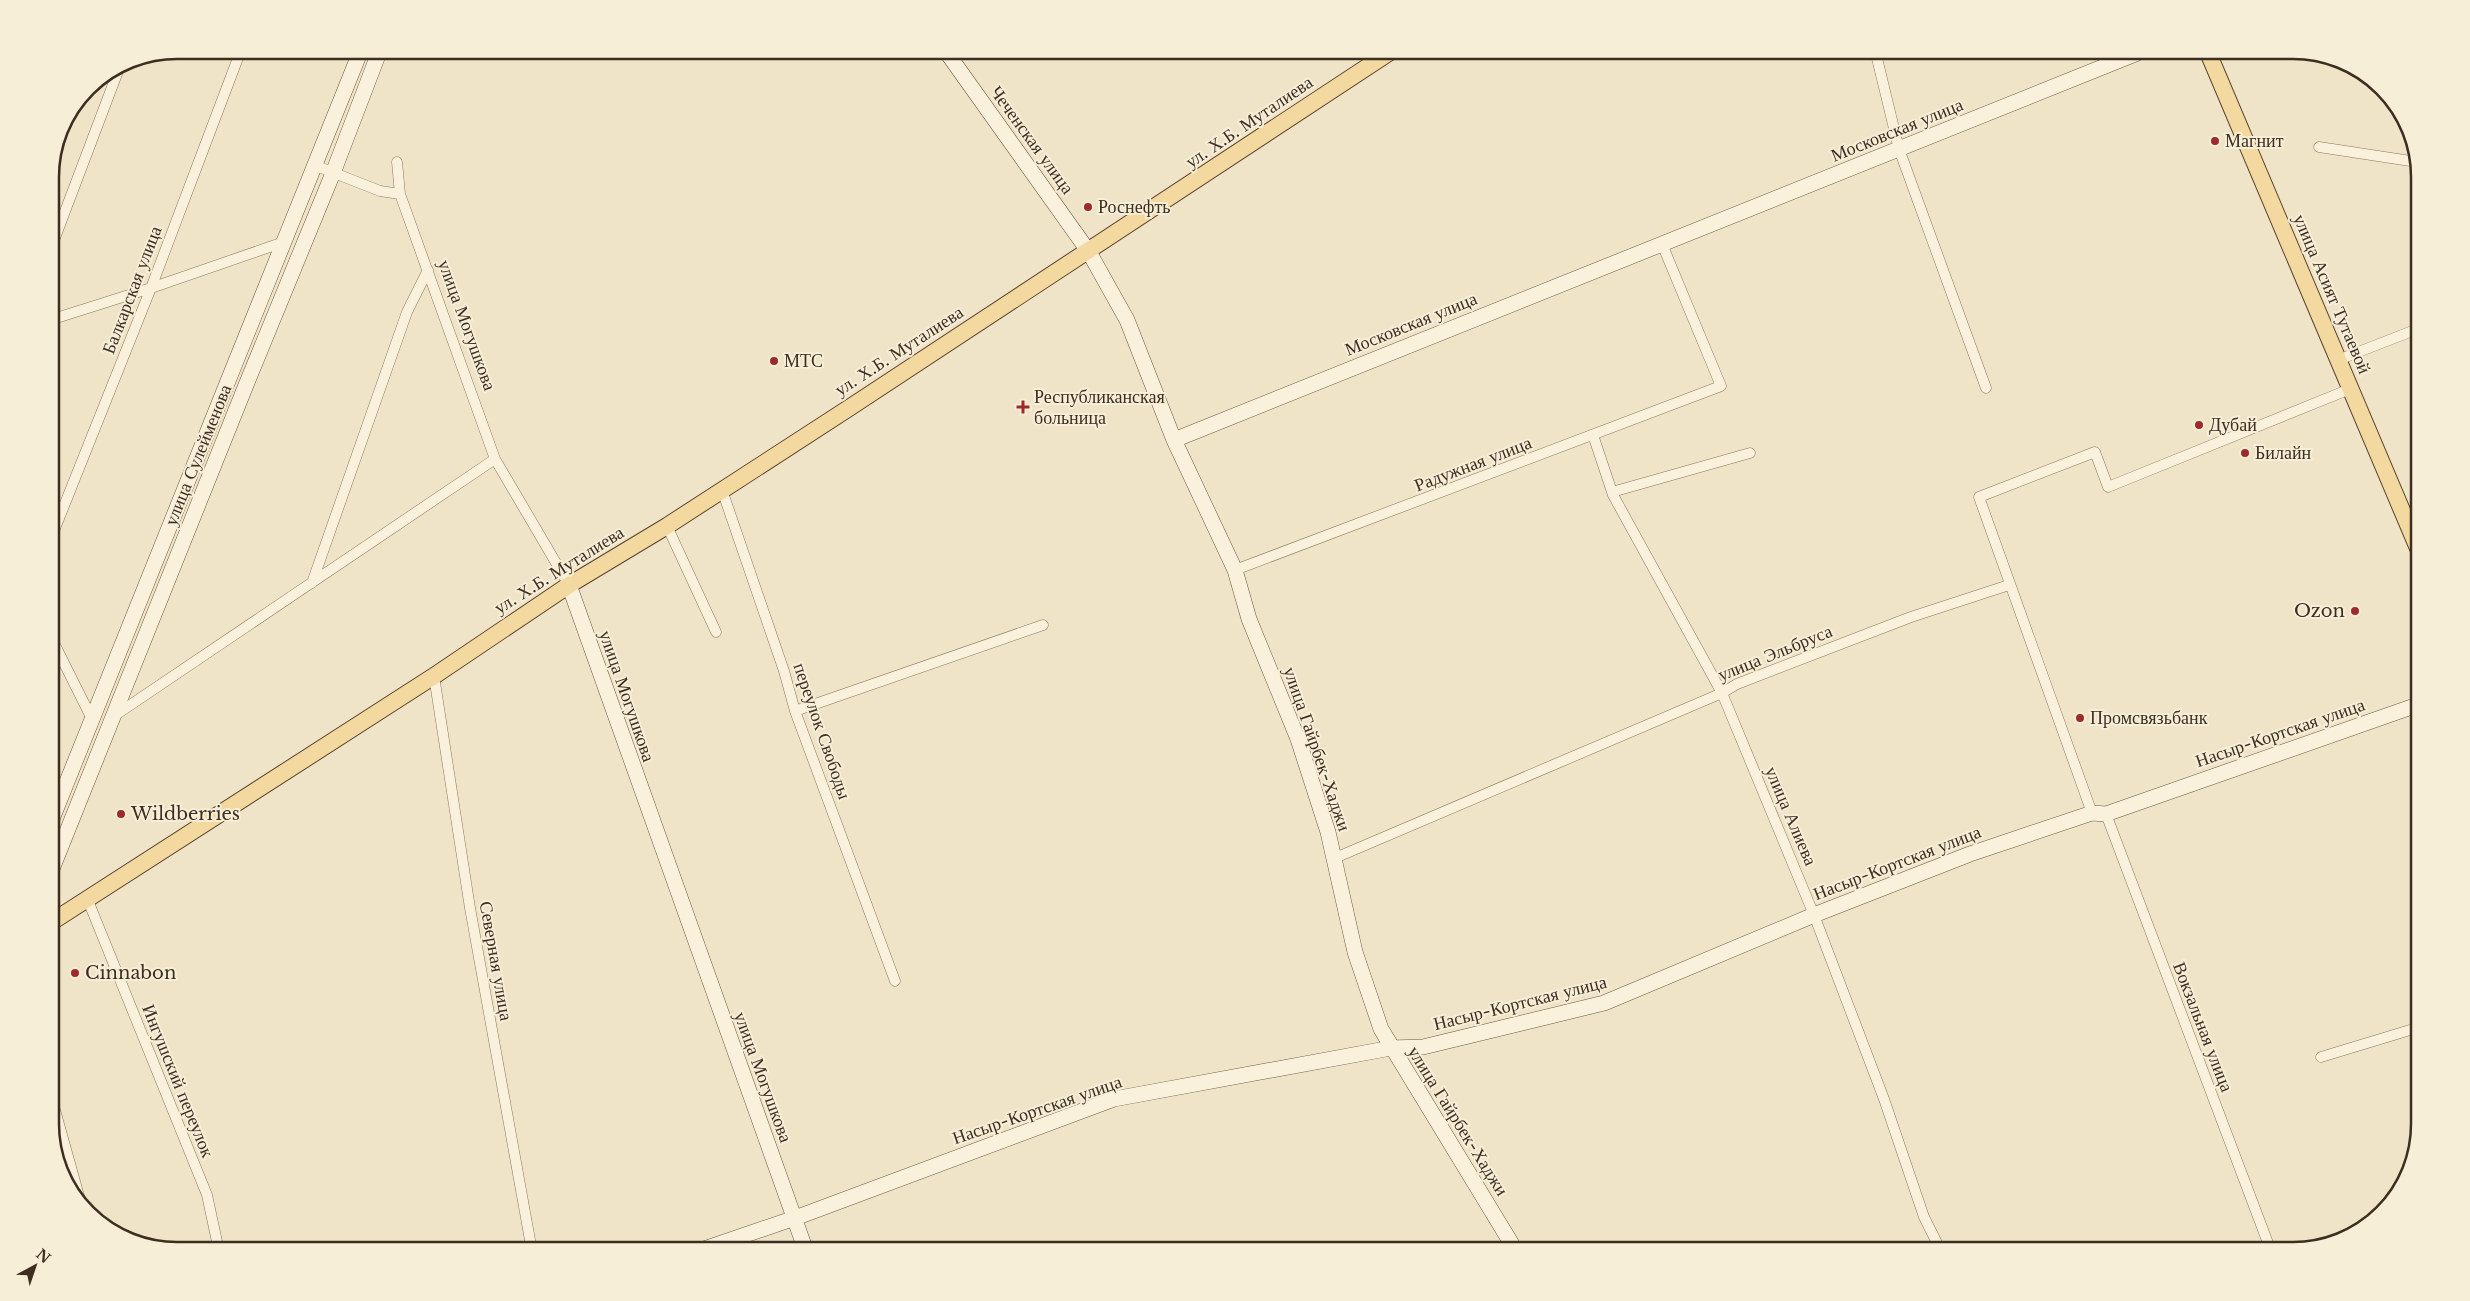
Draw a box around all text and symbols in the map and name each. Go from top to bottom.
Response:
street label: ул. Х.Б. Муталиева [1181,71,1317,173]
street label: Чеченская улица [985,82,1079,198]
street label: Московская улица [1828,93,1966,167]
place label: Магнит [2225,130,2284,152]
marker: Магнит [2209,135,2221,147]
place label: Роснефть [1098,196,1171,218]
marker: Роснефть [1082,201,1094,213]
street label: улица Асият Тутаевой [2288,211,2376,377]
street label: Балкарская улица [97,223,167,357]
street label: улица Могушкова [433,257,501,393]
street label: Московская улица [1342,287,1480,361]
street label: ул. Х.Б. Муталиева [831,301,967,401]
place label: МТС [784,350,823,372]
marker: МТС [768,355,780,367]
street label: улица Сулейменова [160,381,236,529]
place label: Республиканская больница [1034,386,1165,429]
marker: Республиканская больница [1016,400,1030,414]
place label: Дубай [2209,414,2257,436]
marker: Дубай [2193,419,2205,431]
street label: Радужная улица [1411,432,1535,496]
place label: Билайн [2255,442,2312,464]
marker: Билайн [2239,447,2251,459]
street label: ул. Х.Б. Муталиева [490,521,628,619]
place label: Ozon [2294,600,2345,622]
marker: Ozon [2349,605,2361,617]
street label: улица Эльбруса [1715,620,1835,686]
street label: улица Могушкова [594,627,660,765]
street label: переулок Свободы [788,660,856,802]
street label: улица Гайрбек-Хаджи [1279,664,1356,834]
street label: Насыр-Кортская улица [2192,694,2368,772]
place label: Промсвязьбанк [2090,707,2208,729]
marker: Промсвязьбанк [2074,712,2086,724]
street label: улица Алиева [1760,763,1822,869]
place label: Wildberries [130,803,240,825]
marker: Wildberries [115,808,127,820]
street label: Насыр-Кортская улица [1810,821,1984,905]
street label: Северная улица [475,899,517,1023]
street label: Вокзальная улица [2168,959,2238,1095]
place label: Cinnabon [85,962,176,984]
marker: Cinnabon [69,967,81,979]
street label: Насыр-Кортская улица [1431,971,1609,1035]
street label: Ингушский переулок [137,1001,219,1161]
street label: улица Могушкова [729,1009,797,1145]
street label: улица Гайрбек-Хаджи [1403,1042,1513,1200]
street label: Насыр-Кортская улица [949,1071,1125,1149]
north arrow [10,1241,60,1291]
text: N [33,1245,54,1267]

